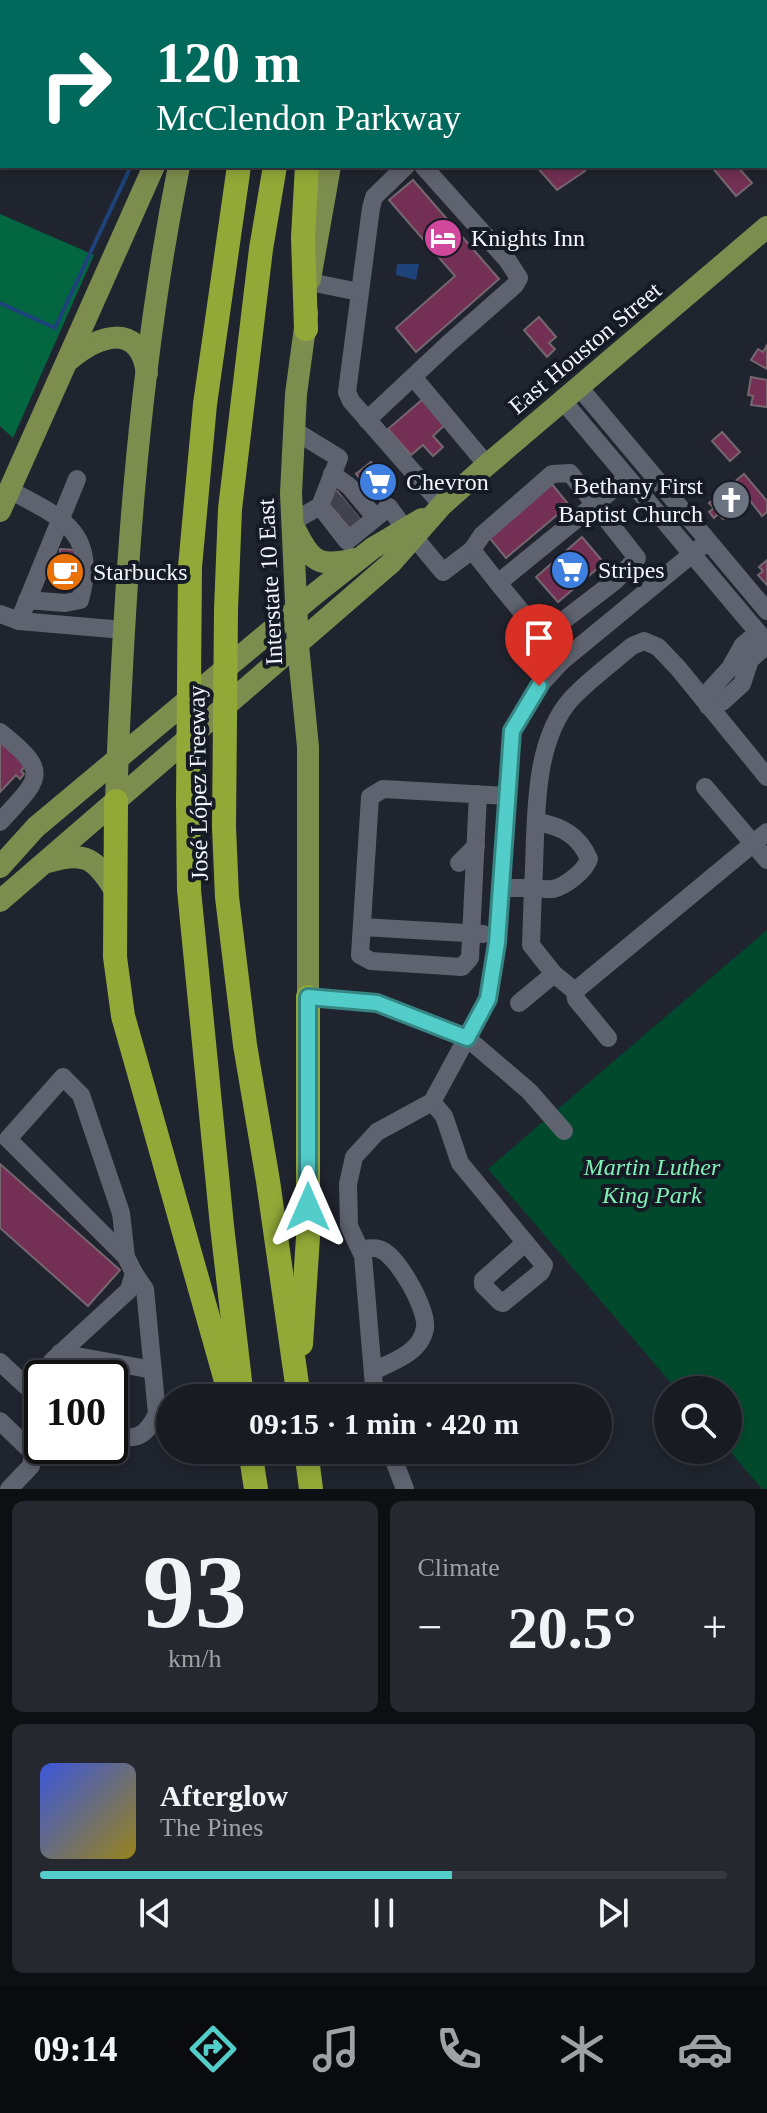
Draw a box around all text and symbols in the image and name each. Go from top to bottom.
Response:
icon: right [24,32,128,136]
text: 120 m [156,32,301,94]
text: McClendon Parkway [156,98,461,138]
hotel icon: Knights Inn [422,217,464,259]
place label: Knights Inn [471,225,585,251]
street label: East Houston Street [504,277,667,419]
supermarket icon: Chevron [357,461,399,503]
place label: Chevron [406,469,489,495]
place label: Bethany First Baptist Church [558,473,703,527]
church icon: Bethany First Baptist Church [710,479,752,521]
street label: Interstate 10 East [253,498,287,666]
supermarket icon: Stripes [549,549,591,591]
cafe icon: Starbucks [44,551,86,593]
place label: Stripes [598,557,665,583]
place label: Starbucks [93,559,188,585]
pin [505,604,573,686]
icon: arrive [517,616,561,660]
street label: José López Freeway [183,685,213,881]
park label: Martin Luther King Park [583,1154,721,1208]
position arrow [266,1165,350,1249]
speed limit sign: 100 [24,1360,128,1464]
map controls [654,1376,742,1464]
button: search [654,1376,742,1464]
text: 09:15 · 1 min · 420 m [249,1407,519,1440]
text: 93 [143,1534,247,1649]
text: Climate [418,1553,500,1582]
text: 20.5° [508,1595,637,1661]
text: − [418,1603,442,1652]
text: + [702,1603,727,1652]
text: km/h [168,1644,221,1673]
text: Afterglow [160,1779,288,1812]
text: The Pines [160,1813,263,1842]
icon: previous [133,1891,177,1935]
icon: pause [362,1891,406,1935]
icon: next [591,1891,635,1935]
icon: directions [185,2021,241,2077]
icon: music [308,2021,364,2077]
icon: phone [431,2021,487,2077]
icon: climate [554,2021,610,2077]
icon: car [677,2021,733,2077]
text: 09:14 [34,2029,118,2069]

